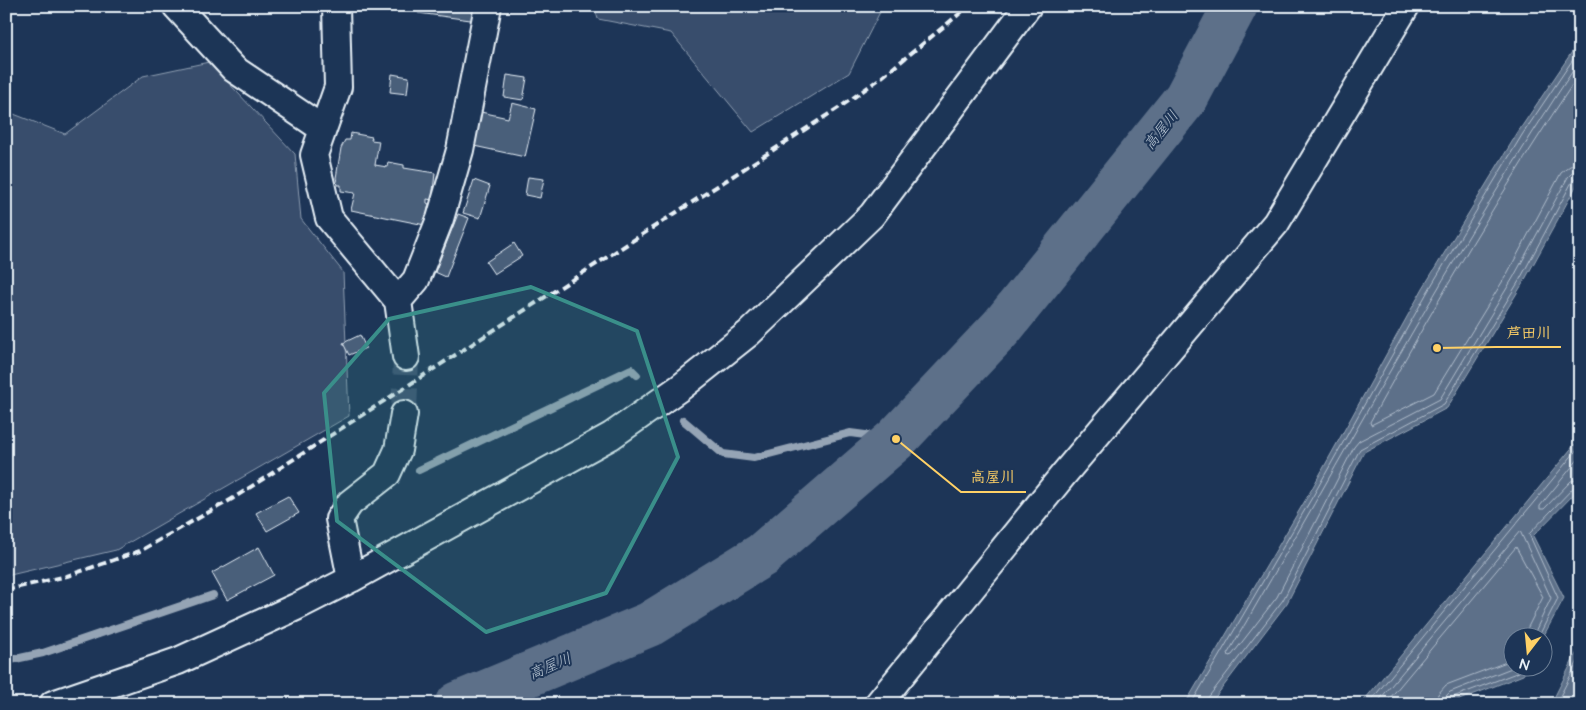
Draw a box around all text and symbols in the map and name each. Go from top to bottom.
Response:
water label: 高屋川 [1139,106,1184,154]
callout: 芦田川 [1496,317,1561,347]
text: 芦田川 [1506,323,1552,344]
callout: 高屋川 [961,462,1026,492]
text: 高屋川 [970,467,1016,488]
north arrow [1504,628,1554,678]
water label: 高屋川 [525,648,575,685]
text: N [1518,653,1532,674]

